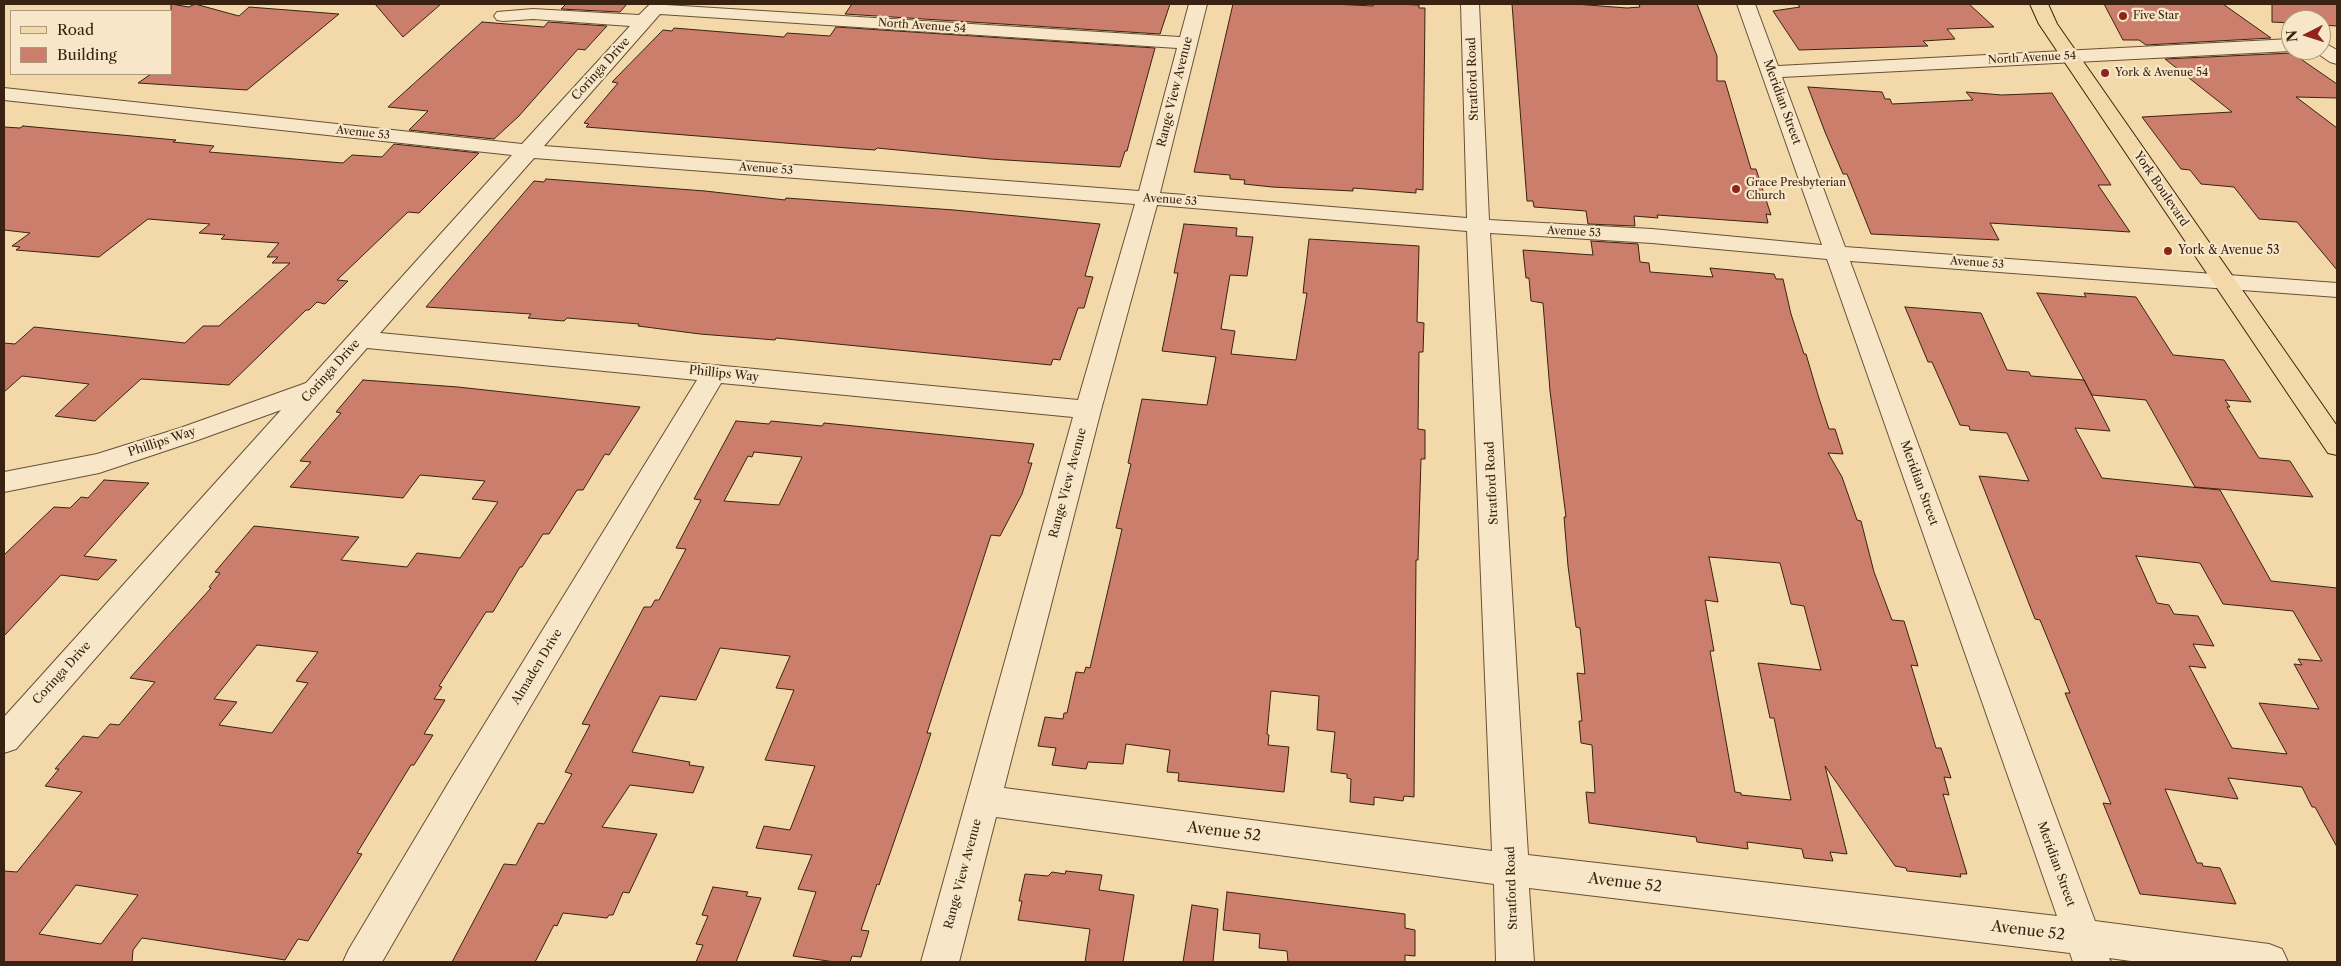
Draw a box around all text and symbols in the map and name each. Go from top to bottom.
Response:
place label: Five Star [2133,9,2179,23]
legend [10,10,172,75]
marker: Five Star [2117,10,2129,22]
north arrow [2281,10,2331,60]
street label: North Avenue 54 [878,16,966,36]
text: Road [57,20,94,39]
text: N [2283,29,2302,43]
street label: Coringa Drive [569,35,633,103]
street label: Range View Avenue [1154,35,1196,149]
street label: Stratford Road [1464,37,1482,121]
text: Building [57,45,117,64]
street label: North Avenue 54 [1988,49,2076,67]
street label: Meridian Street [1760,58,1804,146]
place label: York & Avenue 54 [2115,66,2208,80]
marker: York & Avenue 54 [2099,67,2111,79]
street label: Avenue 53 [335,124,391,142]
street label: York Boulevard [2131,149,2191,229]
street label: Avenue 53 [739,161,793,177]
place label: Grace Presbyterian Church [1746,176,1846,202]
marker: Grace Presbyterian Church [1730,183,1742,195]
street label: Avenue 53 [1143,192,1197,208]
street label: Avenue 53 [1547,224,1601,240]
place label: York & Avenue 53 [2178,244,2280,258]
marker: York & Avenue 53 [2162,245,2174,257]
street label: Avenue 53 [1950,255,2004,271]
street label: Coringa Drive [299,337,363,405]
street label: Phillips Way [688,363,760,385]
street label: Phillips Way [126,424,198,460]
street label: Range View Avenue [1046,426,1090,540]
street label: Meridian Street [1897,439,1941,527]
street label: Stratford Road [1483,441,1501,525]
street label: Almaden Drive [509,626,565,708]
street label: Coringa Drive [30,639,94,707]
street label: Range View Avenue [941,817,985,931]
street label: Avenue 52 [1186,819,1262,845]
street label: Meridian Street [2034,820,2078,908]
street label: Stratford Road [1503,846,1521,930]
street label: Avenue 52 [1587,870,1663,896]
street label: Avenue 52 [1990,918,2066,944]

